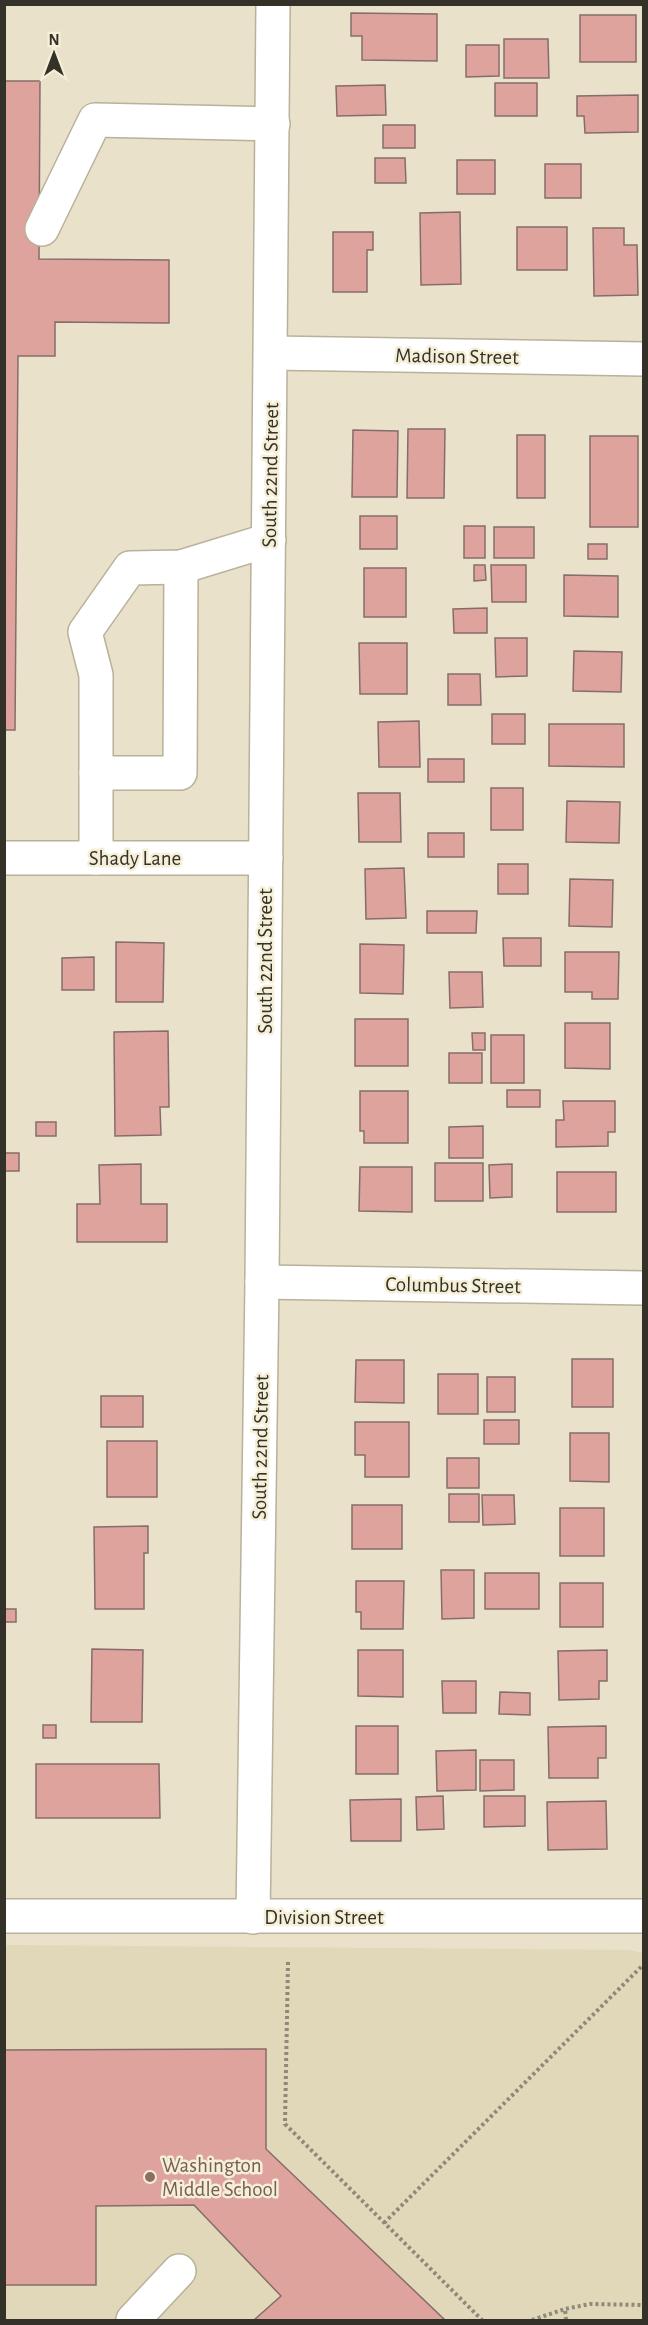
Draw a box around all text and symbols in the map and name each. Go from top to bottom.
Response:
north arrow [24,24,84,84]
text: N [48,32,60,48]
street label: Madison Street [395,345,519,368]
street label: South 22nd Street [259,402,282,548]
street label: Shady Lane [89,848,181,869]
street label: South 22nd Street [255,888,276,1034]
street label: Columbus Street [385,1274,521,1297]
street label: South 22nd Street [249,1374,272,1520]
street label: Division Street [264,1907,384,1928]
place label: Washington Middle School [162,2155,278,2200]
marker: Washington Middle School [143,2170,157,2184]

